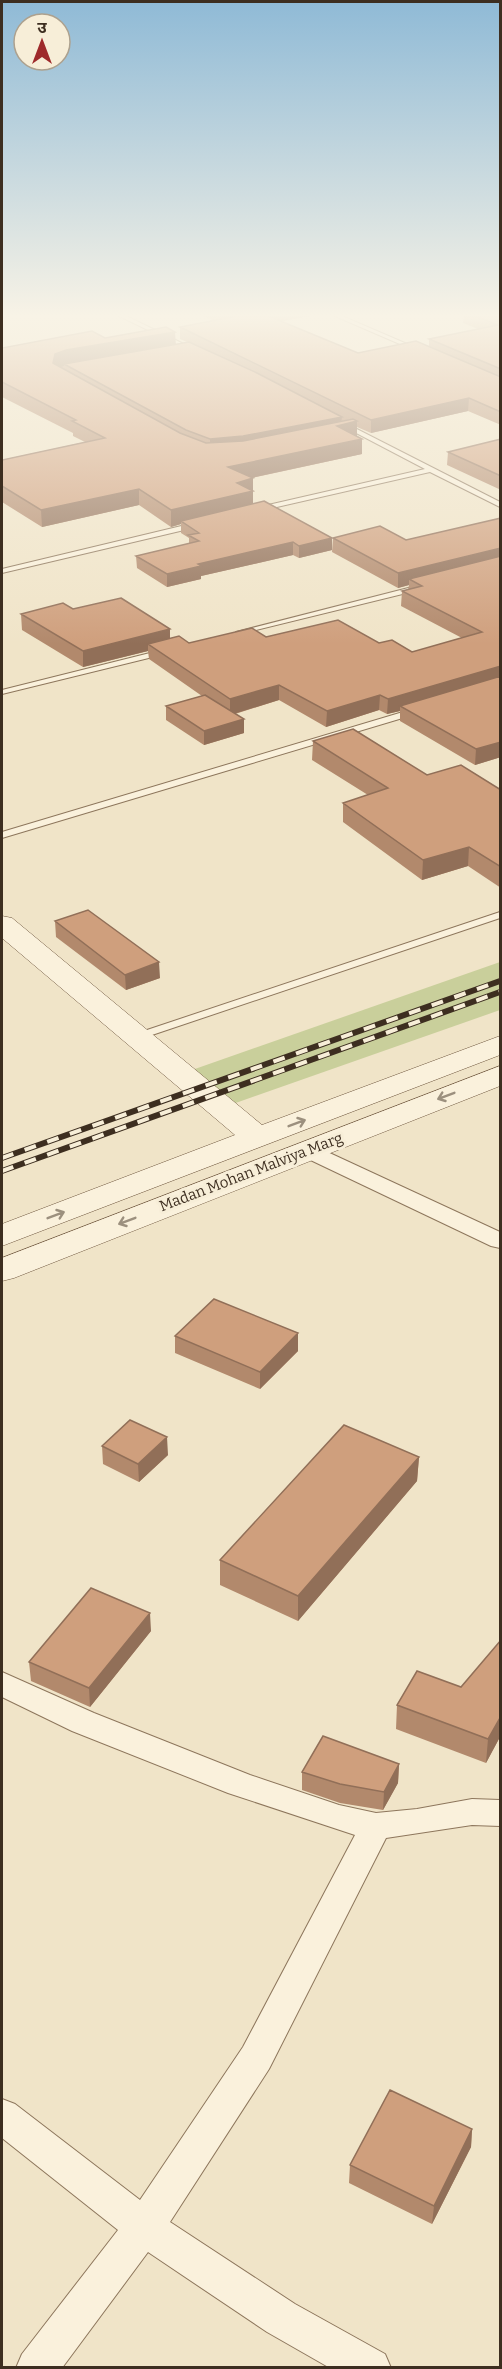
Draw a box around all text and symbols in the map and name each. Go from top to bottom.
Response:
north arrow [12,12,72,72]
text: उ [37,18,47,37]
one-way arrow [437,1092,456,1103]
one-way arrow [287,1117,306,1128]
street label: Madan Mohan Malviya Marg [157,1129,345,1215]
one-way arrow [46,1209,65,1220]
one-way arrow [119,1216,137,1227]

